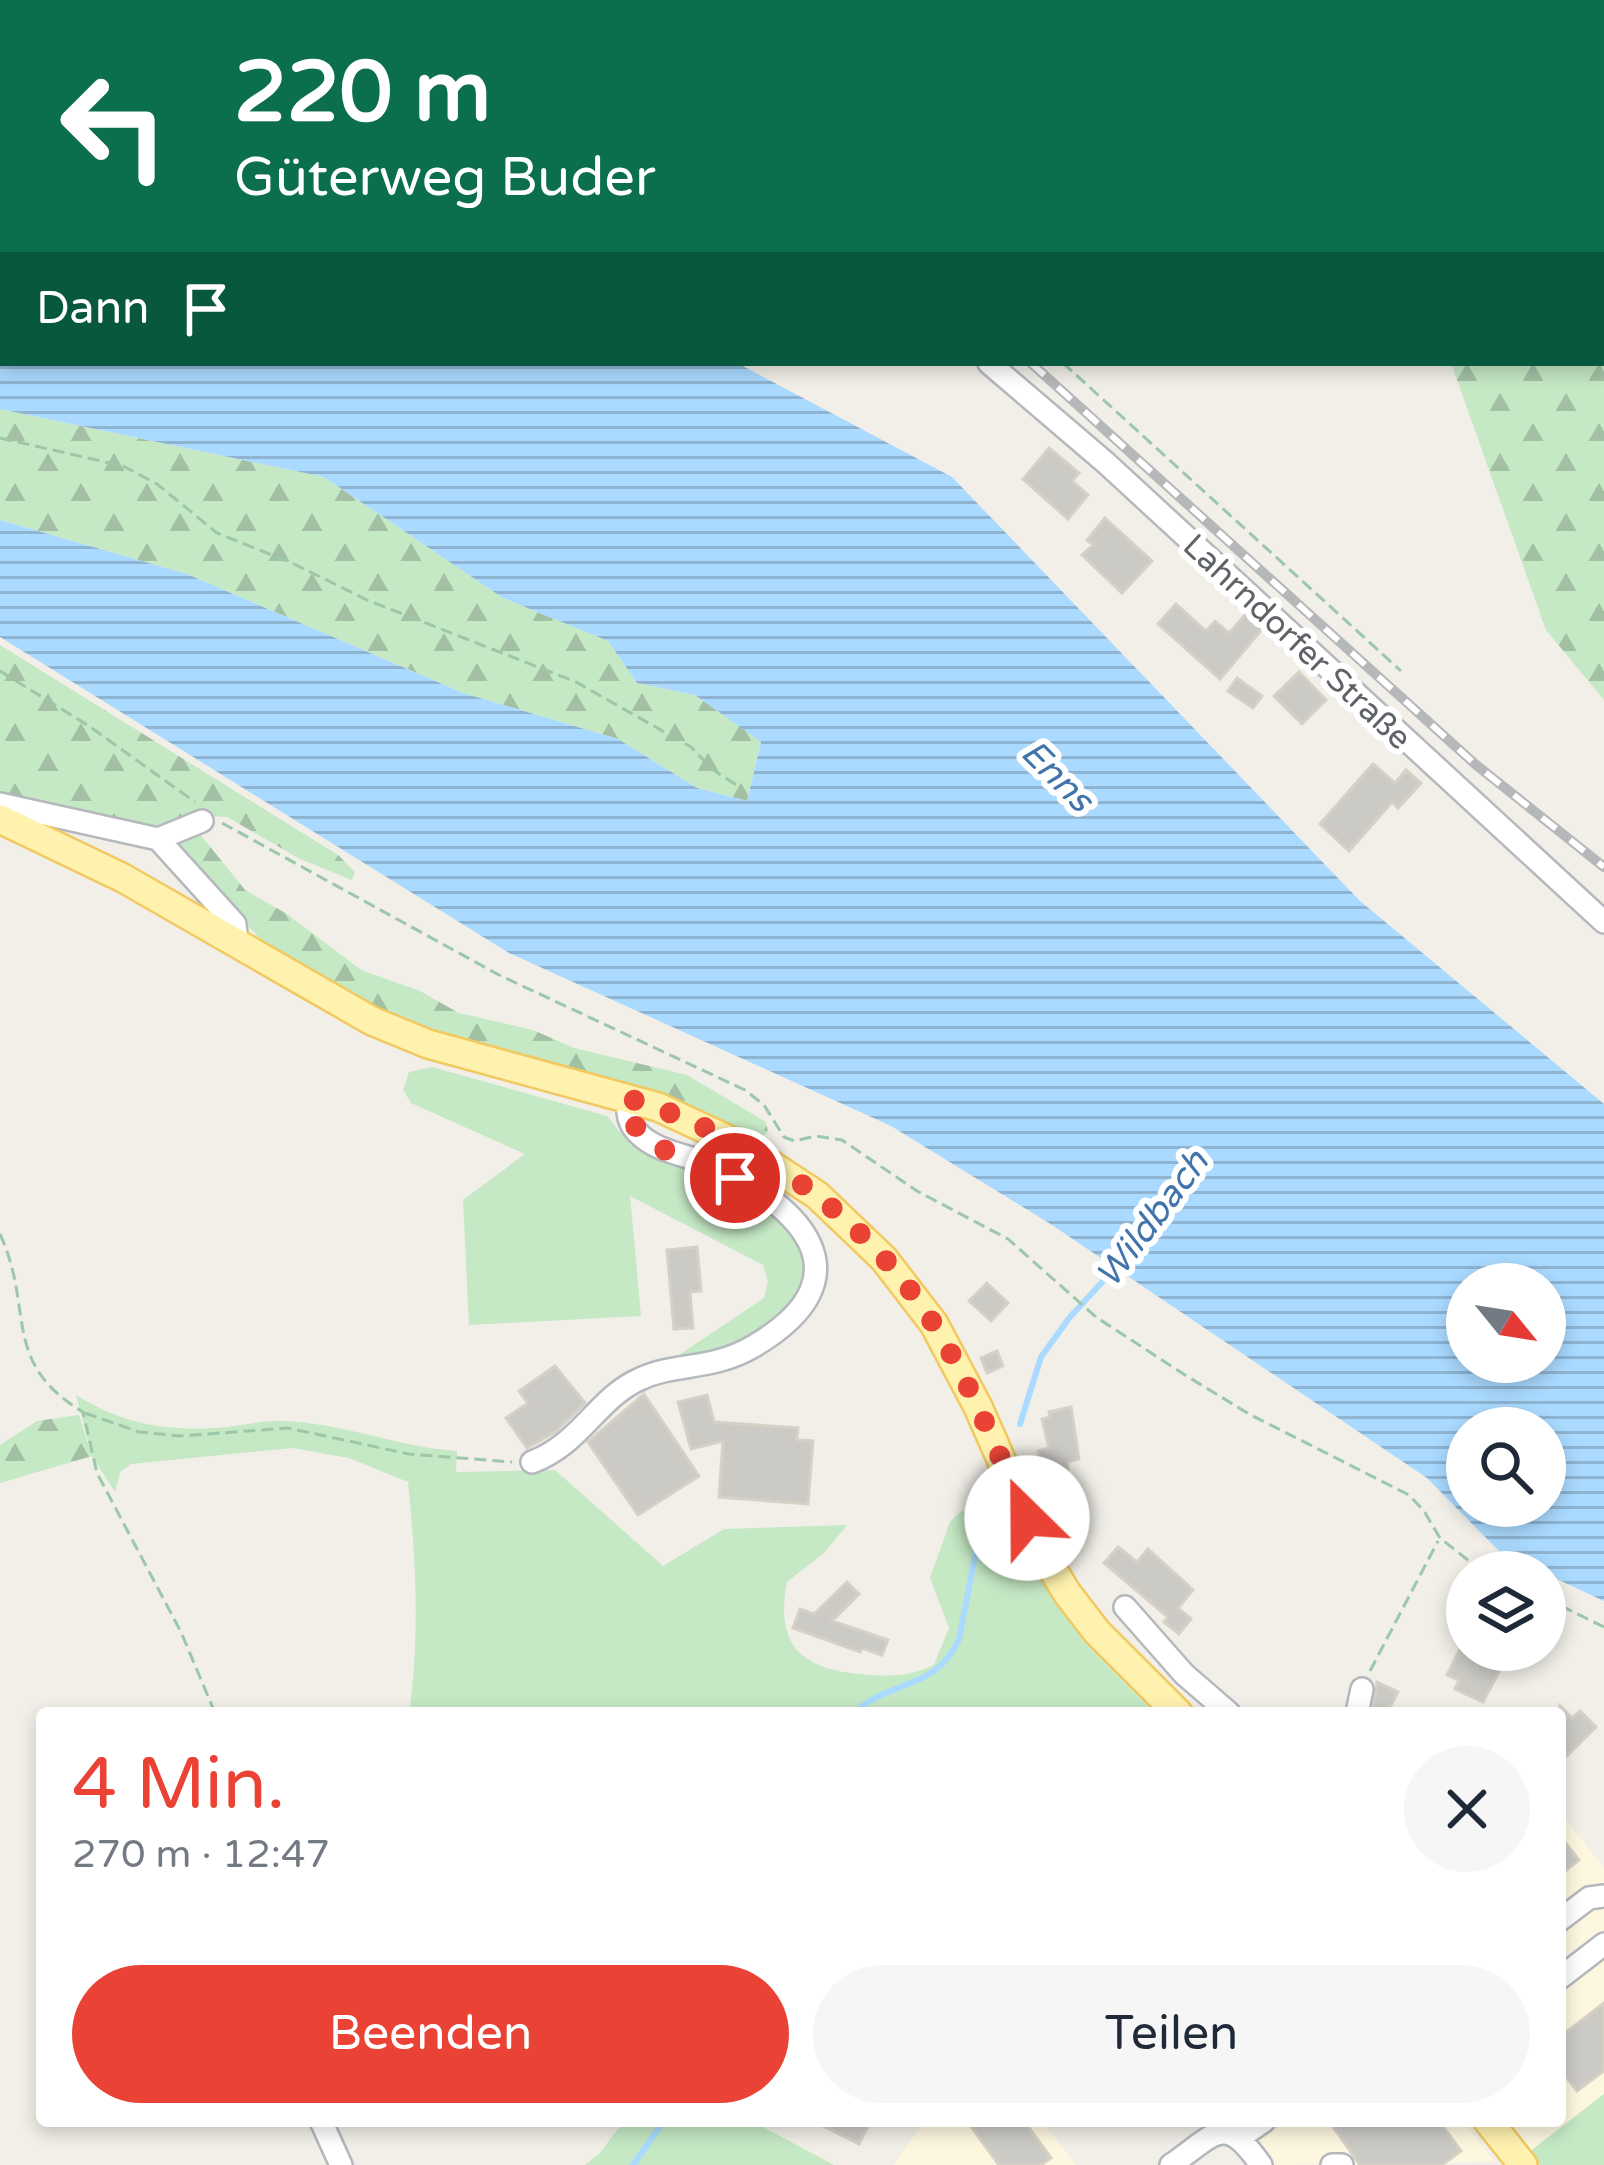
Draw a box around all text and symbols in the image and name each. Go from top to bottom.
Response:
text: 220 m [234,43,491,144]
icon: left [36,48,192,204]
text: Güterweg Buder [234,145,656,210]
icon: arrive [173,276,239,342]
text: Dann [36,282,149,336]
street label: Lahrndorfer Straße [1175,526,1419,758]
water label: Enns [1012,731,1104,823]
pin [684,1127,786,1229]
water label: Wildbach [1087,1141,1218,1296]
icon: arrive [702,1145,768,1211]
north arrow [1446,1263,1566,1383]
map controls [1446,1263,1566,1671]
button: search [1446,1407,1566,1527]
position arrow [964,1455,1090,1581]
button: layers [1446,1551,1566,1671]
text: 4 Min. [72,1742,285,1829]
button: close [1404,1746,1530,1872]
text: 270 m · 12:47 [72,1831,330,1878]
button: Beenden [72,1965,789,2103]
button: Teilen [813,1965,1530,2103]

